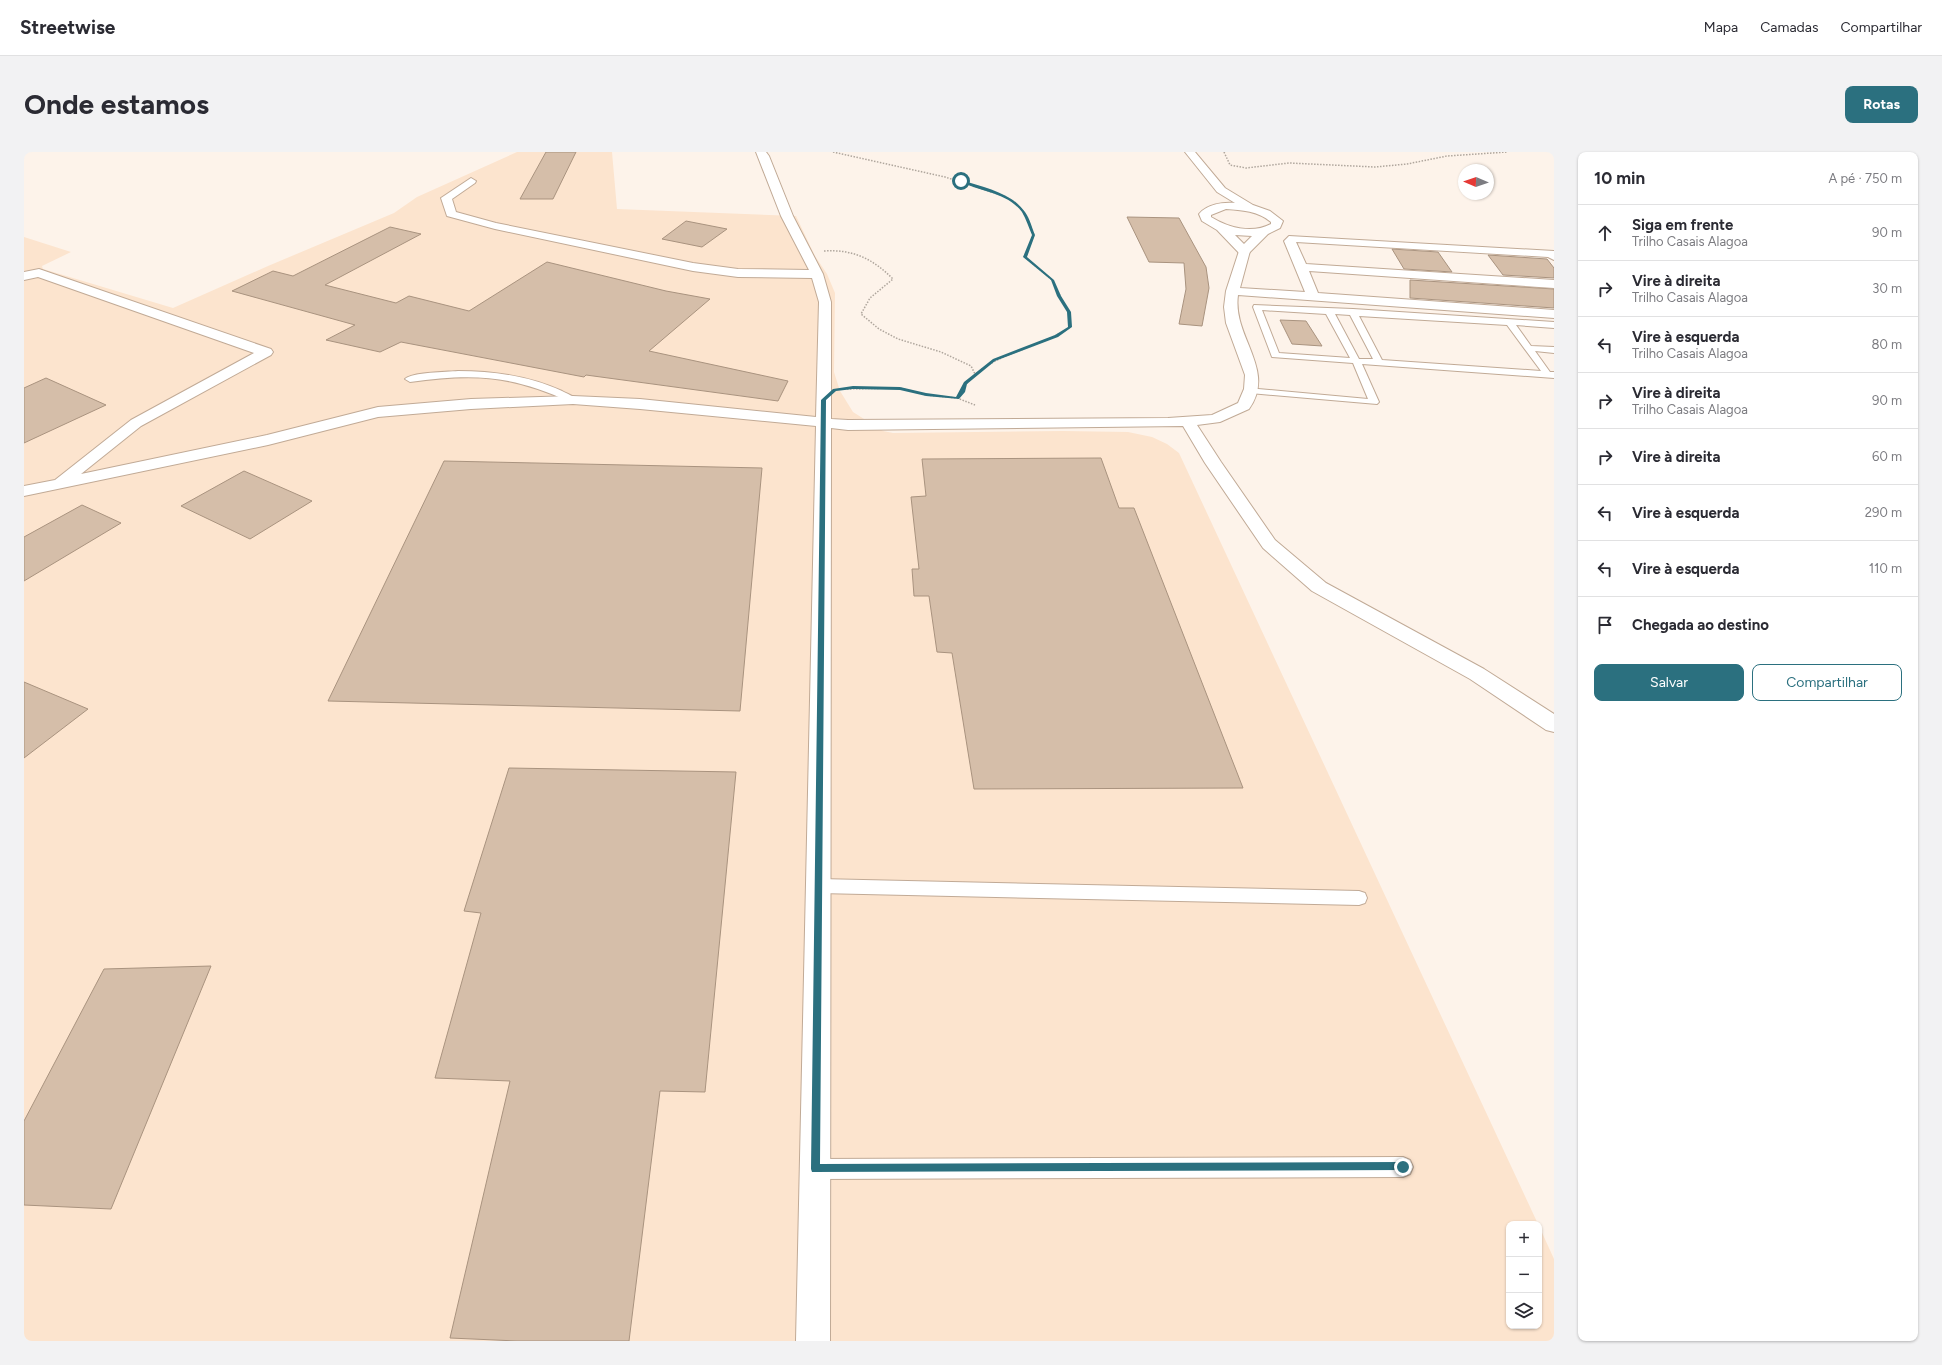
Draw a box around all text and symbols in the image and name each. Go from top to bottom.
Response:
text: Streetwise [20,16,115,39]
text: Mapa [1704,19,1738,36]
text: Camadas [1760,19,1818,36]
text: Compartilhar [1840,19,1922,36]
button: Rotas [1845,86,1918,123]
text: Onde estamos [24,87,209,121]
north arrow [1458,164,1494,200]
text: 10 min [1594,168,1645,188]
text: A pé · 750 m [1828,171,1902,186]
route start [952,172,970,190]
text: Siga em frente [1632,216,1733,234]
icon: ahead [1594,222,1616,244]
text: 90 m [1872,225,1902,240]
text: Trilho Casais Alagoa [1632,234,1748,249]
text: Vire à direita [1632,272,1721,290]
icon: right [1594,278,1616,300]
text: 30 m [1872,281,1902,296]
text: Trilho Casais Alagoa [1632,290,1748,305]
text: Vire à esquerda [1632,328,1739,346]
icon: left [1594,334,1616,356]
text: 80 m [1871,337,1902,352]
text: Trilho Casais Alagoa [1632,346,1748,361]
text: Vire à direita [1632,384,1721,402]
icon: right [1594,390,1616,412]
text: 90 m [1872,393,1902,408]
text: Trilho Casais Alagoa [1632,402,1748,417]
icon: right [1594,446,1616,468]
text: Vire à direita [1632,448,1721,466]
text: 60 m [1872,449,1902,464]
icon: left [1594,502,1616,524]
text: Vire à esquerda [1632,504,1739,522]
text: 290 m [1865,505,1902,520]
icon: left [1594,558,1616,580]
text: Vire à esquerda [1632,560,1739,578]
text: 110 m [1869,561,1902,576]
icon: arrive [1594,614,1616,636]
text: Chegada ao destino [1632,616,1769,634]
button: Salvar [1594,664,1744,701]
button: Compartilhar [1752,664,1902,701]
route end [1394,1158,1412,1176]
map controls [1506,1221,1542,1329]
button: + [1506,1221,1542,1257]
button: − [1506,1257,1542,1293]
button: layers [1506,1293,1542,1329]

